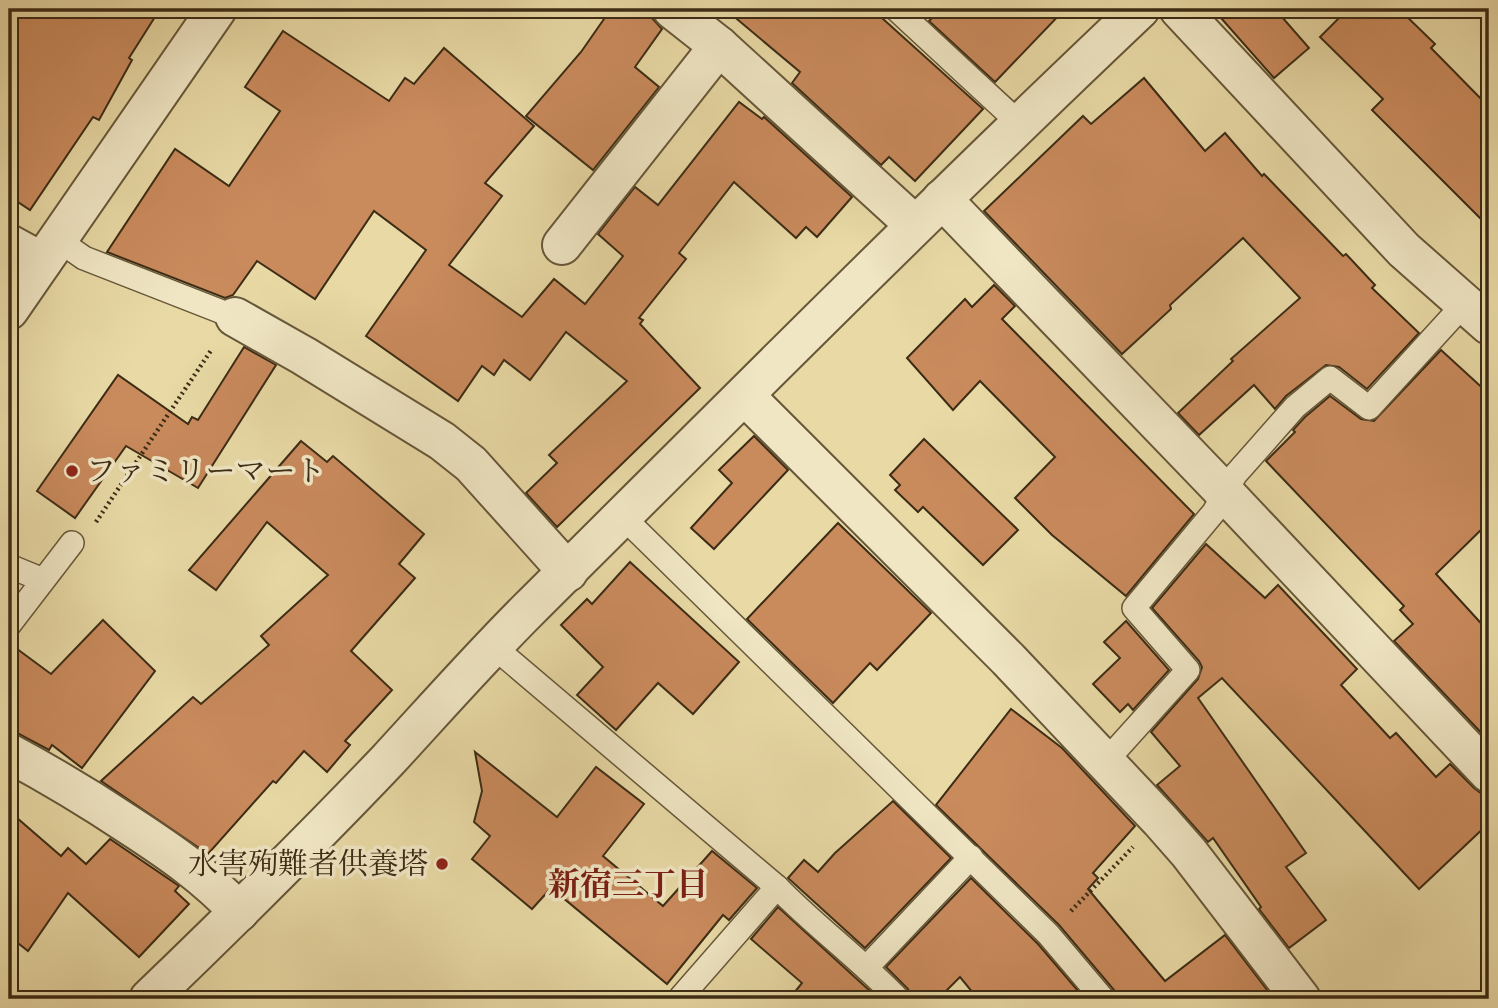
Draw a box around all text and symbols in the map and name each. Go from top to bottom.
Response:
place label: ファミリーマート [86,453,325,490]
marker: ファミリーマート [64,463,80,479]
place label: 水害殉難者供養塔 [188,846,428,883]
marker: 水害殉難者供養塔 [434,856,450,872]
district label: 新宿三丁目 [548,865,708,905]

